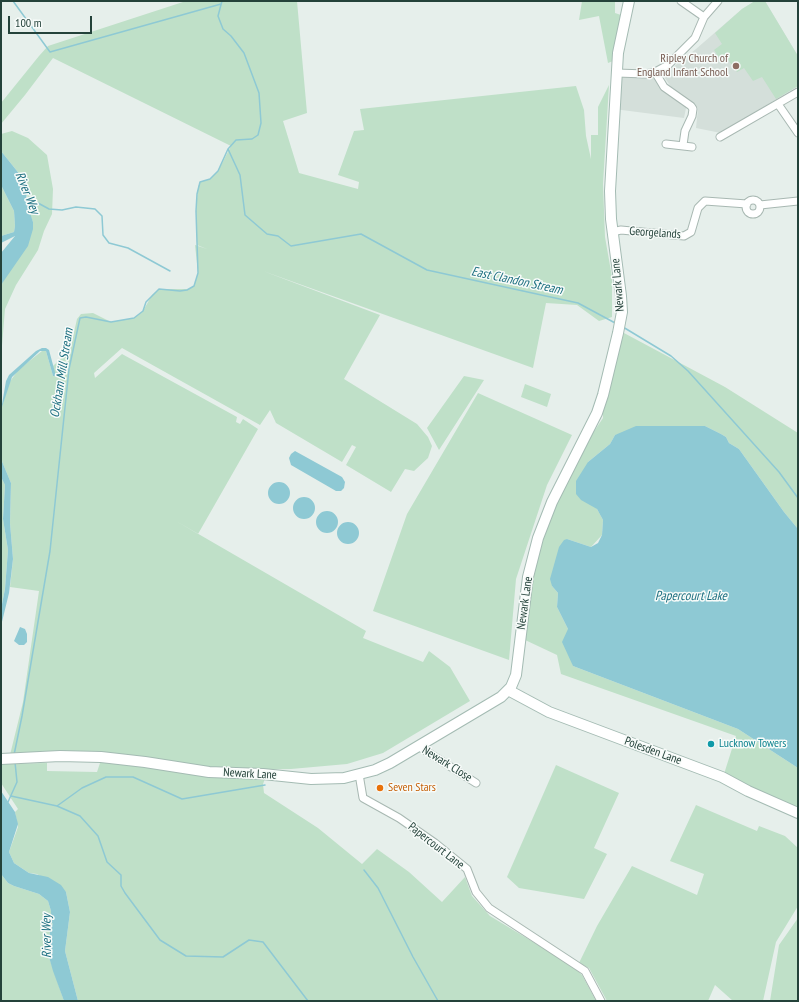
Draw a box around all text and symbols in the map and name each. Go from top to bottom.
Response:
scale bar [10,8,94,34]
text: 100 m [15,15,42,30]
place label: Ripley Church of England Infant School [637,52,728,80]
marker: Ripley Church of England Infant School [731,61,741,71]
water label: River Wey [12,170,42,216]
street label: Georgelands [629,224,681,242]
street label: Newark Lane [608,258,628,312]
water label: East Clandon Stream [470,264,564,298]
water label: Ockham Mill Stream [47,327,77,419]
street label: Newark Lane [514,575,536,631]
water label: Papercourt Lake [655,588,727,604]
street label: Polesden Lane [622,734,684,768]
place label: Lucknow Towers [719,737,786,751]
marker: Lucknow Towers [706,739,716,749]
street label: Newark Close [419,743,475,785]
street label: Newark Lane [223,765,277,783]
place label: Seven Stars [388,781,436,795]
marker: Seven Stars [375,783,385,793]
street label: Papercourt Lane [405,820,467,872]
water label: River Wey [39,914,55,958]

